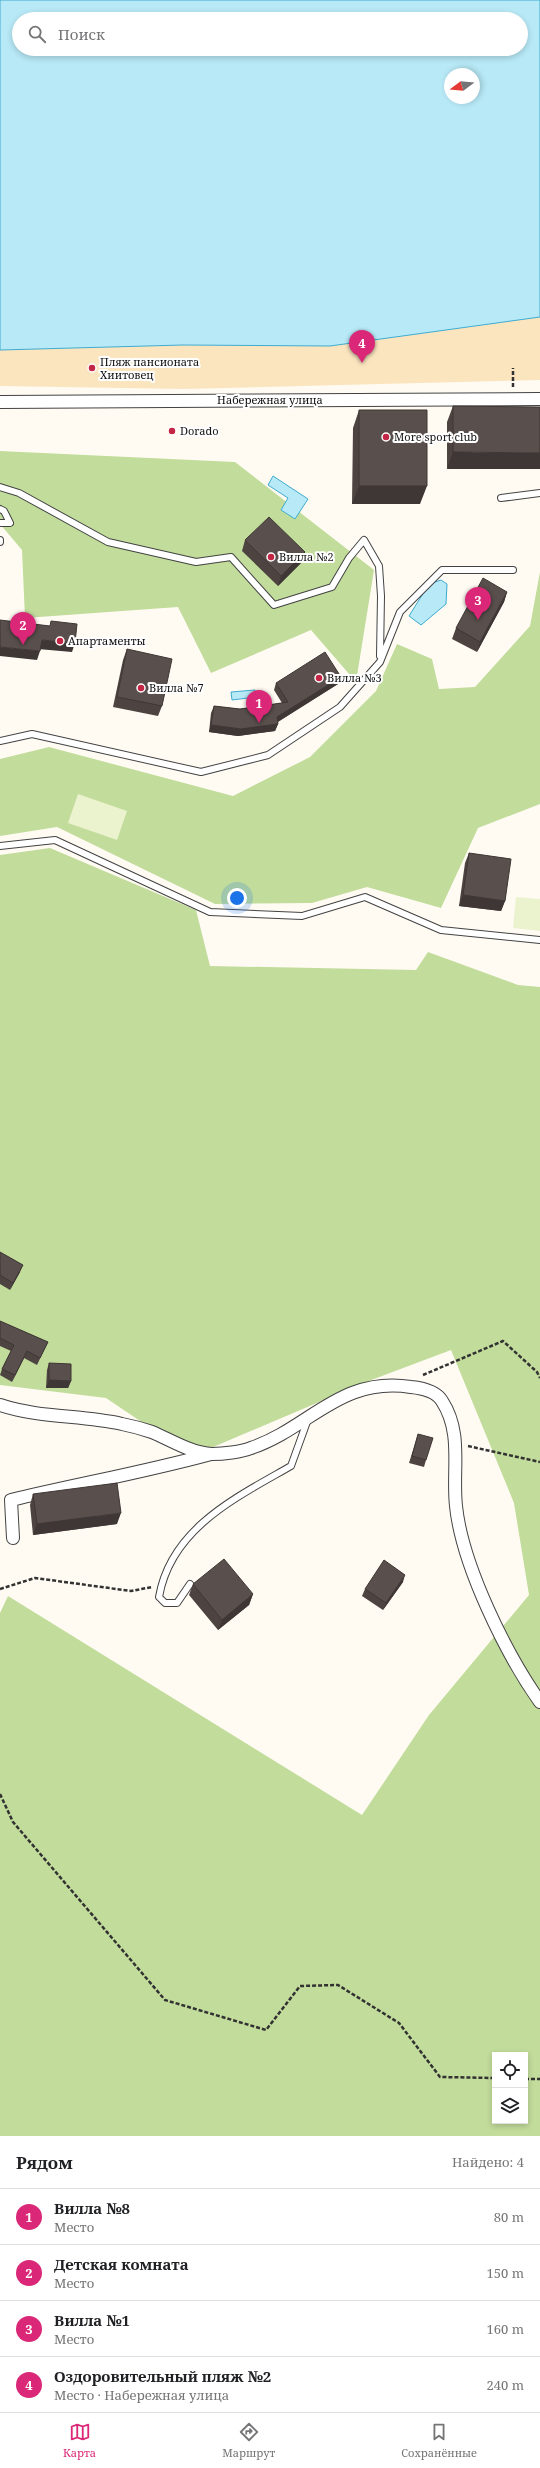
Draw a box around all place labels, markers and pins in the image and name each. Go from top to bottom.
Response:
pin: 4 [349,330,375,363]
place label: Пляж пансионата Хиитовец [100,354,199,382]
marker: Пляж пансионата Хиитовец [87,363,97,373]
place label: Dorado [180,423,219,438]
marker: Dorado [167,426,177,436]
place label: More sport club [394,429,477,444]
marker: More sport club [381,432,391,442]
place label: Вилла №2 [279,549,334,564]
marker: Вилла №2 [266,552,276,562]
pin: 3 [465,587,491,620]
pin: 2 [10,612,36,645]
place label: Апартаменты [68,633,146,648]
marker: Апартаменты [55,636,65,646]
place label: Вилла №3 [327,670,382,685]
marker: Вилла №3 [314,673,324,683]
place label: Вилла №7 [149,680,204,695]
marker: Вилла №7 [136,683,146,693]
pin: 1 [246,690,272,723]

